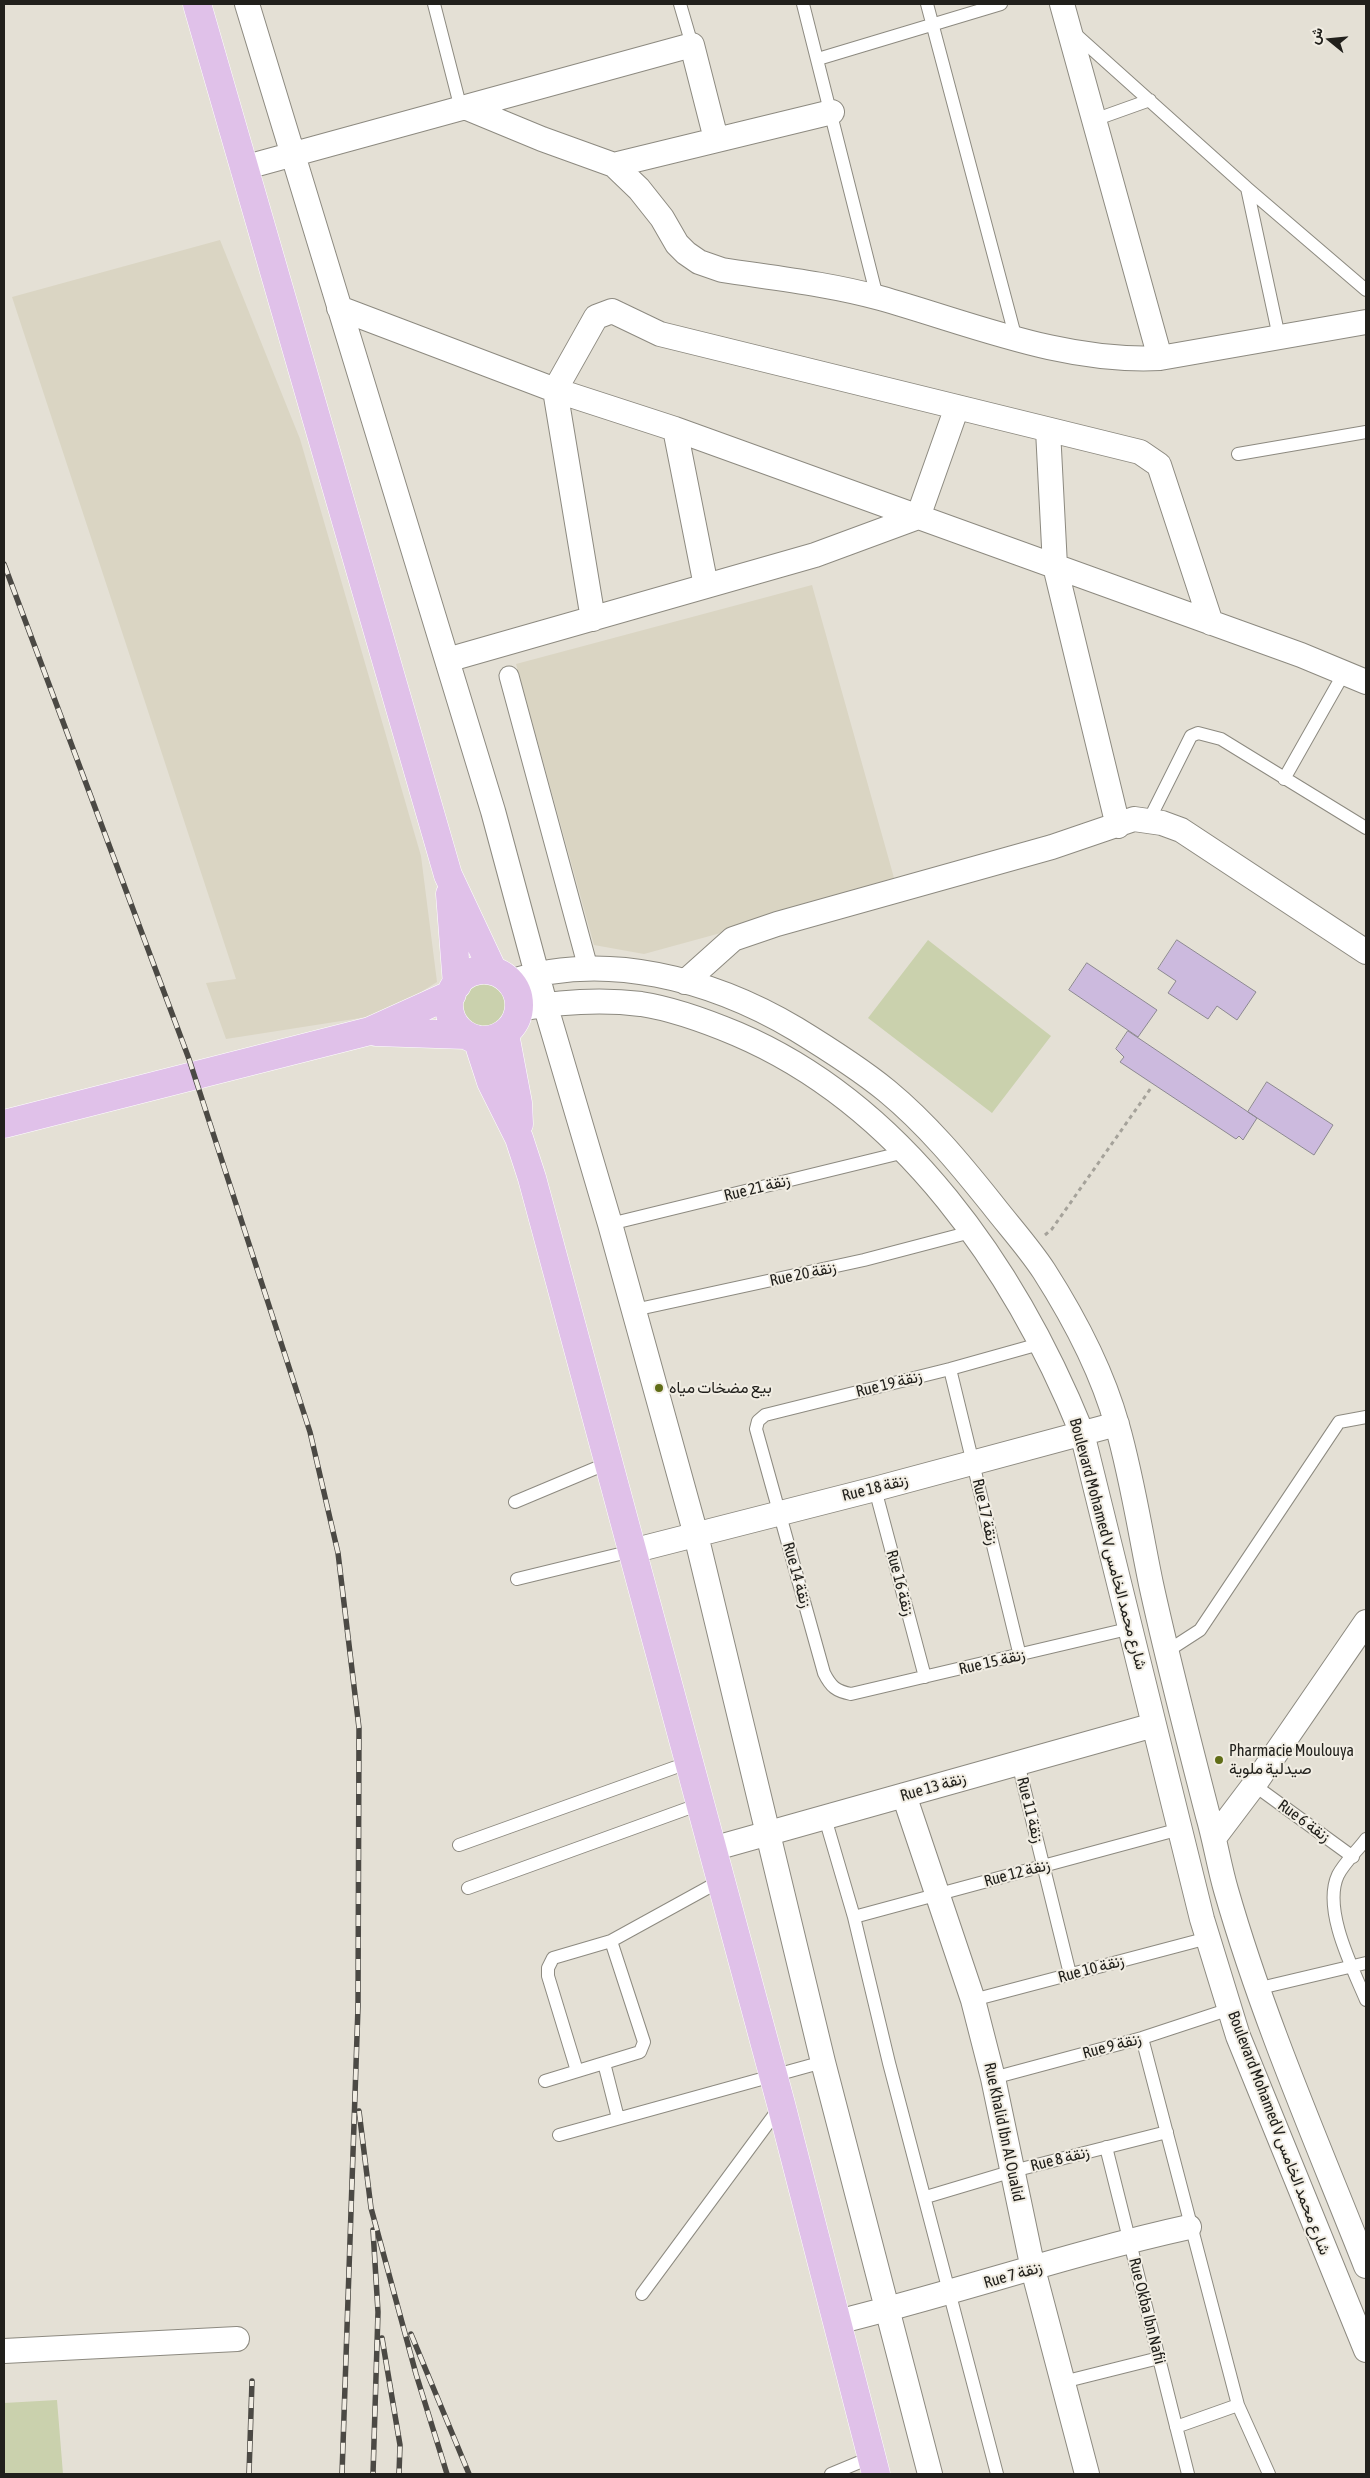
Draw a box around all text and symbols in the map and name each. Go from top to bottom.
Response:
north arrow [1305,15,1355,65]
text: ش [1306,25,1326,46]
street label: Rue 21 زنقة [722,1171,792,1205]
street label: Rue 20 زنقة [768,1258,838,1290]
street label: Rue 19 زنقة [854,1367,924,1401]
place label: بيع مضخات مياه [669,1378,772,1398]
marker: بيع مضخات مياه [653,1382,665,1394]
street label: Boulevard Mohamed V شارع محمد الخامس [1065,1416,1151,1672]
street label: Rue 18 زنقة [840,1471,910,1505]
street label: Rue 17 زنقة [968,1477,1002,1547]
street label: Rue 14 زنقة [778,1540,816,1610]
street label: Rue 16 زنقة [882,1548,918,1618]
street label: Rue 15 زنقة [957,1645,1027,1679]
place label: Pharmacie Moulouya صيدلية ملوية [1229,1741,1354,1779]
marker: Pharmacie Moulouya صيدلية ملوية [1213,1754,1225,1766]
street label: Rue 13 زنقة [898,1768,968,1806]
street label: Rue 11 زنقة [1013,1775,1047,1845]
street label: Rue 6 زنقة [1274,1796,1334,1846]
street label: Rue 12 زنقة [982,1855,1052,1891]
street label: Rue 10 زنقة [1056,1951,1126,1987]
street label: Boulevard Mohamed V شارع محمد الخامس [1223,2008,1335,2258]
street label: Rue 9 زنقة [1080,2029,1144,2063]
street label: Rue Khalid Ibn Al Oualid [980,2061,1028,2203]
street label: Rue 8 زنقة [1029,2142,1091,2176]
street label: Rue Okba Ibn Nafii [1124,2256,1170,2366]
street label: Rue 7 زنقة [981,2257,1045,2293]

